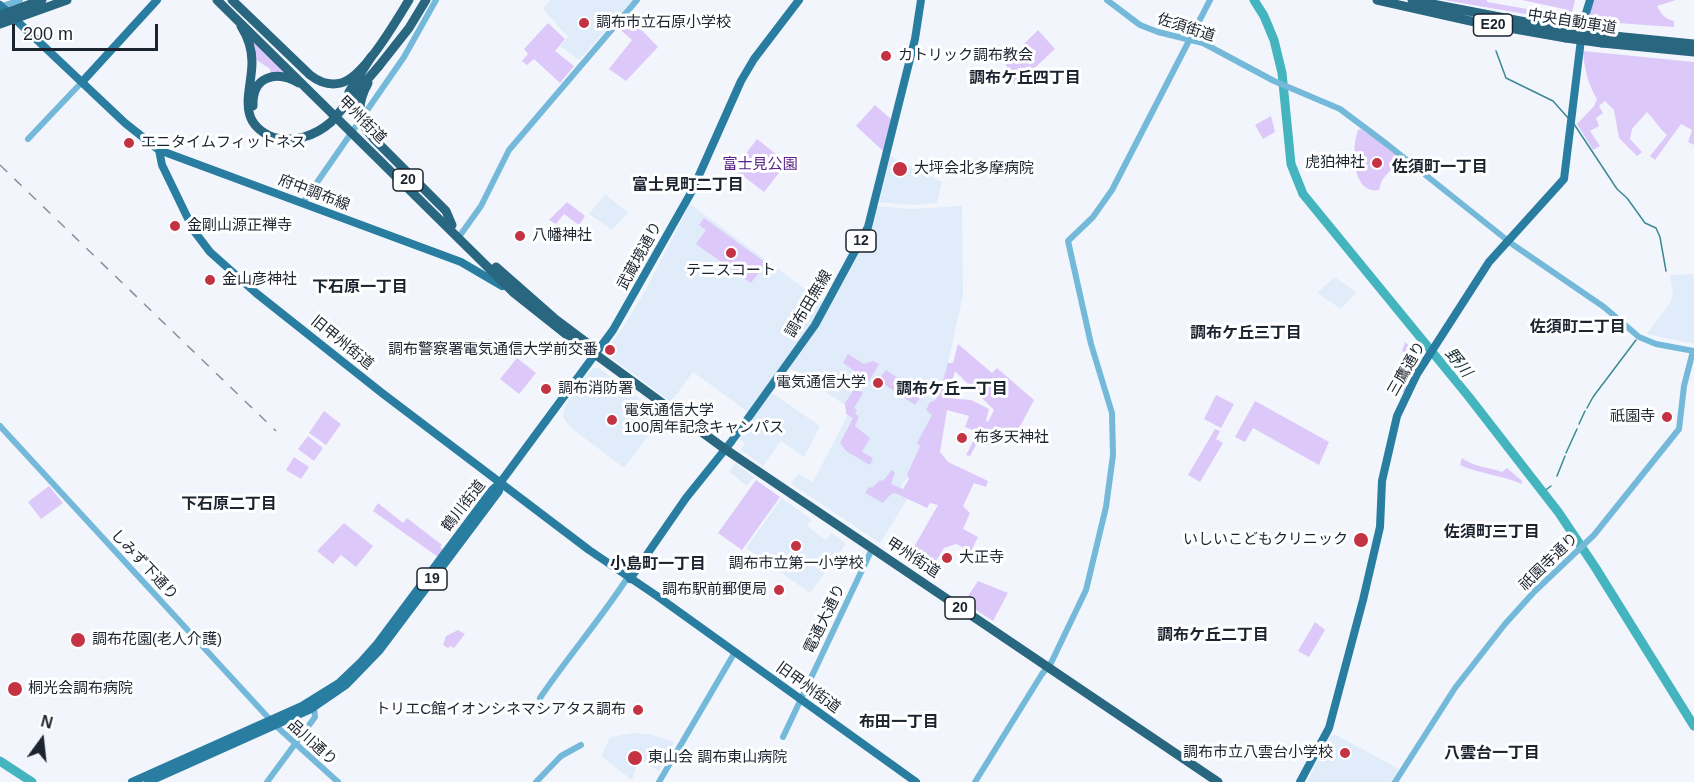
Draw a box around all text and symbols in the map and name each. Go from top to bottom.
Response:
street label: 中央自動車道 [1526,6,1618,38]
street label: 佐須街道 [1155,10,1217,46]
scale bar [15,12,160,50]
place label: 調布市立石原小学校 [596,14,731,32]
road number: E20 [1474,14,1512,36]
marker: 調布市立石原小学校 [577,16,591,30]
text: 200 m [23,24,73,44]
place label: カトリック調布教会 [898,47,1033,65]
marker: カトリック調布教会 [879,49,893,63]
district label: 調布ケ丘四丁目 [969,69,1081,89]
street label: 甲州街道 [334,92,390,148]
place label: エニタイムフィットネス [141,134,306,152]
marker: エニタイムフィットネス [122,136,136,150]
place label: 虎狛神社 [1305,154,1365,172]
park label: 富士見公園 [723,156,797,174]
marker: 虎狛神社 [1370,156,1384,170]
district label: 佐須町一丁目 [1392,158,1488,178]
marker: 大坪会北多摩病院 [891,160,909,178]
place label: 大坪会北多摩病院 [914,160,1034,178]
road number: 20 [393,169,423,191]
street label: 府中調布線 [276,171,352,215]
district label: 富士見町二丁目 [632,176,744,196]
place label: 金剛山源正禅寺 [187,217,292,235]
marker: 金剛山源正禅寺 [168,219,182,233]
street label: 武蔵境通り [614,219,666,293]
place label: 八幡神社 [532,227,592,245]
marker: 八幡神社 [513,229,527,243]
road number: 12 [846,230,876,252]
marker: テニスコート [724,246,738,260]
place label: テニスコート [686,262,776,280]
street label: 調布田無線 [782,267,836,341]
place label: 金山彦神社 [222,271,297,289]
marker: 金山彦神社 [203,273,217,287]
district label: 下石原一丁目 [312,278,408,298]
street label: 旧甲州街道 [307,312,377,374]
district label: 佐須町二丁目 [1530,318,1626,338]
district label: 調布ケ丘三丁目 [1190,324,1302,344]
street label: 三鷹通り [1384,339,1430,399]
place label: 調布警察署電気通信大学前交番 [388,341,598,359]
marker: 調布警察署電気通信大学前交番 [603,343,617,357]
water label: 野川 [1440,345,1476,381]
place label: 電気通信大学 [776,374,866,392]
marker: 電気通信大学 [871,376,885,390]
place label: 調布消防署 [558,380,633,398]
district label: 調布ケ丘一丁目 [896,380,1008,400]
marker: 調布消防署 [539,382,553,396]
place label: 電気通信大学 100周年記念キャンパス [624,402,784,437]
place label: 祇園寺 [1610,408,1655,426]
marker: 祇園寺 [1660,410,1674,424]
marker: 電気通信大学 100周年記念キャンパス [605,413,619,427]
place label: 布多天神社 [974,429,1049,447]
marker: 布多天神社 [955,431,969,445]
street label: 鶴川街道 [438,477,490,535]
district label: 下石原二丁目 [181,495,277,515]
district label: 佐須町三丁目 [1444,523,1540,543]
street label: しみず下通り [107,526,181,604]
street label: 祇園寺通り [1516,529,1582,595]
place label: いしいこどもクリニック [1183,531,1348,549]
marker: いしいこどもクリニック [1352,531,1370,549]
street label: 甲州街道 [883,534,943,582]
marker: 調布市立第一小学校 [789,539,803,553]
place label: 大正寺 [959,549,1004,567]
marker: 大正寺 [940,551,954,565]
district label: 小島町一丁目 [610,555,706,575]
place label: 調布市立第一小学校 [729,555,863,573]
road number: 19 [417,568,447,590]
place label: 調布駅前郵便局 [662,581,767,599]
street label: 電通大通り [800,581,850,657]
marker: 調布駅前郵便局 [772,583,786,597]
road number: 20 [945,597,975,619]
district label: 調布ケ丘二丁目 [1157,626,1269,646]
marker: 調布花園(老人介護) [69,631,87,649]
place label: 調布花園(老人介護) [92,631,222,649]
street label: 旧甲州街道 [772,659,844,717]
marker: 桐光会調布病院 [6,680,24,698]
place label: 桐光会調布病院 [28,680,133,698]
place label: トリエC館イオンシネマシアタス調布 [375,701,626,719]
marker: トリエC館イオンシネマシアタス調布 [631,703,645,717]
north arrow [12,710,72,770]
text: N [39,712,55,732]
district label: 布田一丁目 [859,713,939,733]
street label: 品川通り [284,716,340,770]
place label: 調布市立八雲台小学校 [1183,744,1333,762]
district label: 八雲台一丁目 [1444,744,1540,764]
marker: 調布市立八雲台小学校 [1338,746,1352,760]
marker: 東山会 調布東山病院 [626,749,644,767]
place label: 東山会 調布東山病院 [648,749,787,767]

